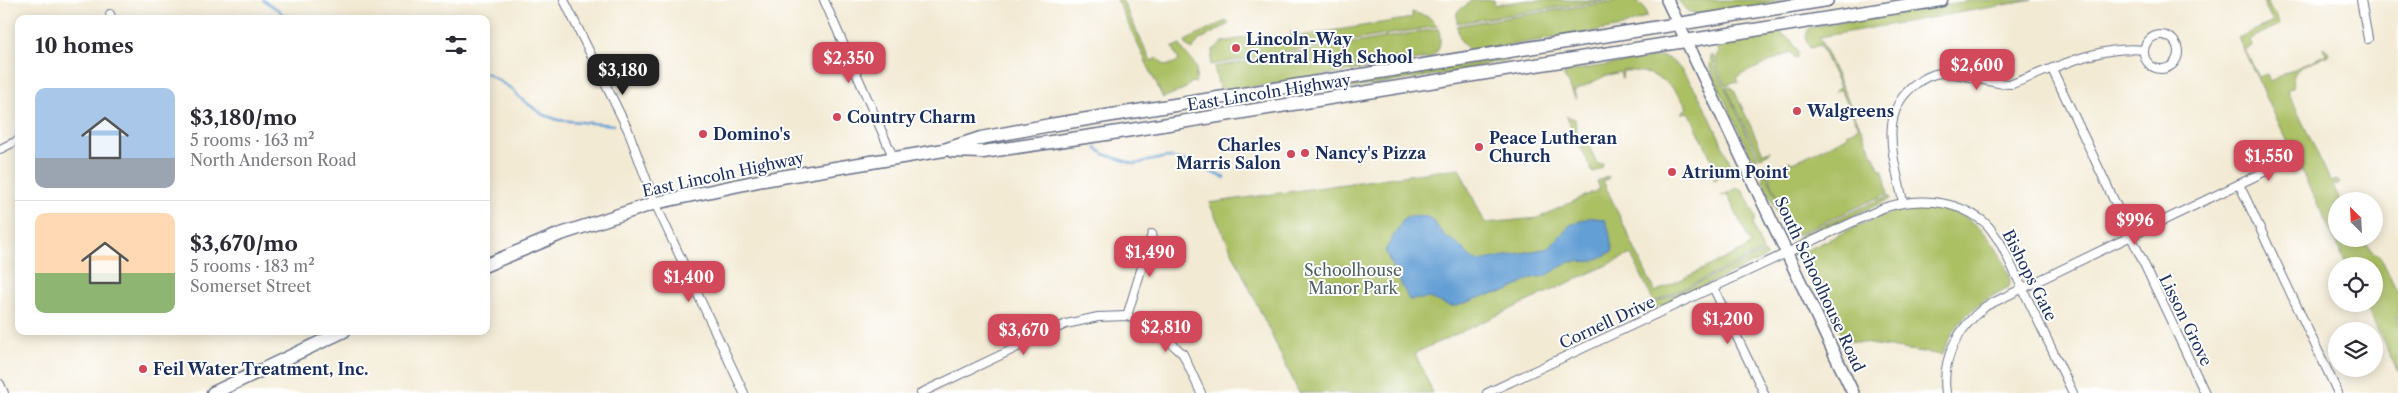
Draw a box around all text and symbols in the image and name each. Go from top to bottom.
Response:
place label: Lincoln-Way Central High School [1246,29,1413,67]
icon: filters [442,31,470,59]
text: 10 homes [35,33,134,58]
pin: $2,350 [808,42,890,84]
marker: Lincoln-Way Central High School [1230,42,1242,54]
text: $2,350 [824,48,874,68]
pin: $2,600 [1936,48,2018,91]
pin: $3,180 [582,54,664,96]
text: $2,600 [1951,55,2003,75]
text: $3,180 [598,60,648,80]
street label: East Lincoln Highway [1186,69,1353,115]
place label: Walgreens [1806,101,1894,121]
text: $3,180/mo [190,105,297,130]
marker: Walgreens [1791,105,1803,117]
place label: Country Charm [847,107,976,127]
icon: home [75,108,135,168]
marker: Country Charm [831,111,843,123]
place label: Domino's [713,124,790,144]
marker: Domino's [697,128,709,140]
place label: Peace Lutheran Church [1489,128,1617,166]
text: 5 rooms · 163 m² [190,130,315,150]
place label: Charles Marris Salon [1176,135,1281,173]
pin: $1,550 [2228,140,2310,182]
marker: Peace Lutheran Church [1473,141,1485,153]
place label: Nancy's Pizza [1315,143,1427,163]
text: $1,550 [2245,146,2293,166]
street label: East Lincoln Highway [640,147,807,201]
marker: Nancy's Pizza [1299,147,1311,159]
marker: Charles Marris Salon [1285,148,1297,160]
text: North Anderson Road [190,150,357,170]
place label: Atrium Point [1681,162,1789,182]
marker: Atrium Point [1666,166,1678,178]
north arrow [2328,192,2382,248]
map controls [2328,192,2383,377]
street label: South Schoolhouse Road [1771,193,1870,375]
pin: $996 [2105,204,2165,246]
text: $996 [2116,210,2154,230]
street label: Bishops Gate [1998,226,2062,324]
text: $3,670/mo [190,231,298,256]
icon: home [75,233,135,293]
pin: $1,490 [1109,236,1191,278]
text: $1,490 [1125,242,1175,262]
text: 5 rooms · 183 m² [190,256,315,276]
button: locate [2328,257,2383,312]
pin: $1,400 [648,260,730,303]
park label: Schoolhouse Manor Park [1304,260,1402,298]
text: $1,400 [664,267,714,287]
street label: Lisson Grove [2155,271,2217,369]
text: Somerset Street [190,276,311,296]
street label: Cornell Drive [1556,291,1658,353]
pin: $1,200 [1687,302,1769,345]
text: $1,200 [1703,309,1753,329]
pin: $2,810 [1125,310,1207,353]
pin: $3,670 [983,314,1065,356]
text: $2,810 [1141,317,1191,337]
text: $3,670 [999,320,1049,340]
button: layers [2328,322,2383,377]
place label: Feil Water Treatment, Inc. [153,359,368,379]
marker: Feil Water Treatment, Inc. [137,363,149,375]

